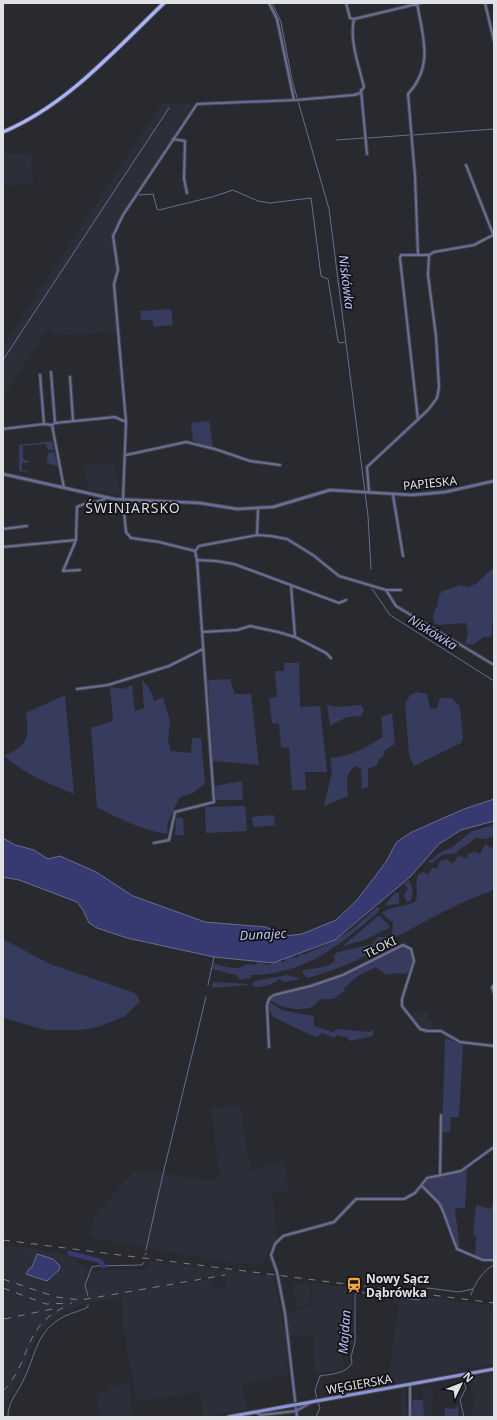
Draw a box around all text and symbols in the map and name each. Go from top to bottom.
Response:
water label: Niskówka [335,254,359,311]
street label: PAPIESKA [402,472,458,494]
district label: ŚWINIARSKO [85,498,181,517]
water label: Niskówka [405,610,461,654]
water label: Dunajec [239,924,287,944]
street label: TŁOKI [361,932,399,962]
place label: Nowy Sącz Dąbrówka [366,1270,429,1301]
station icon: Nowy Sącz Dąbrówka [345,1276,363,1294]
water label: Majdan [333,1309,355,1355]
north arrow [441,1364,481,1404]
text: N [460,1368,477,1385]
street label: WĘGIERSKA [325,1370,394,1398]

